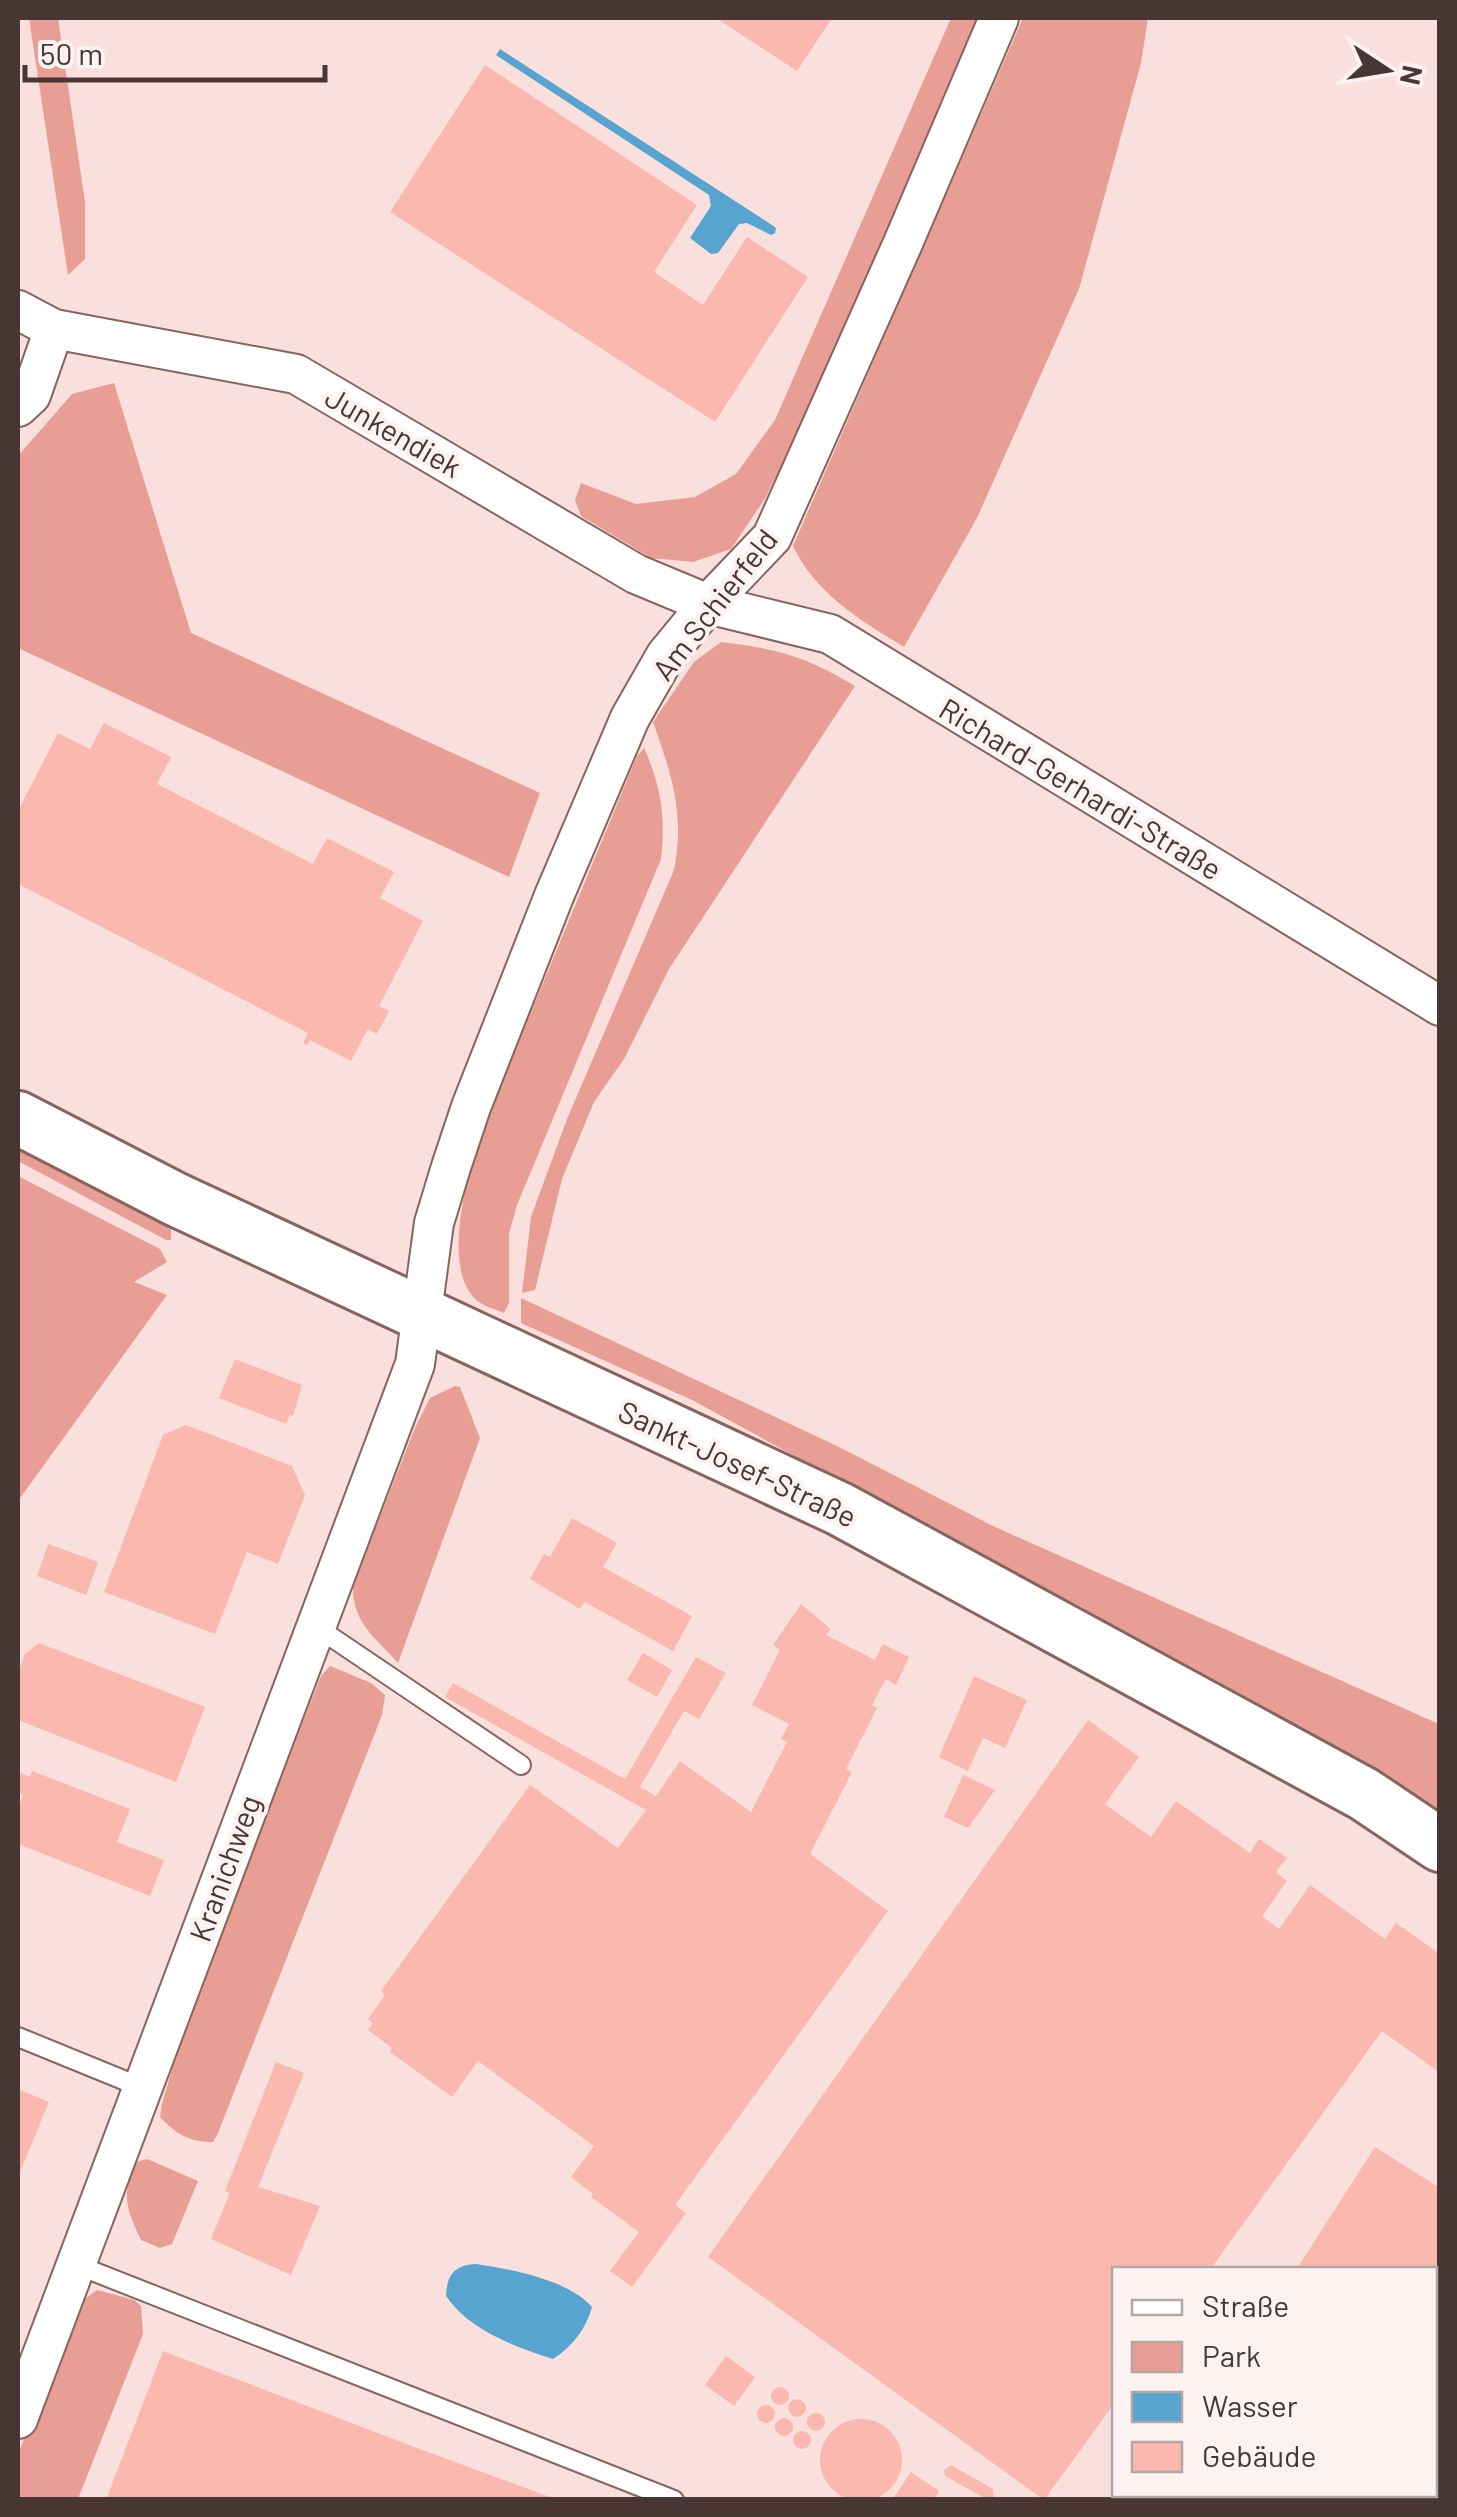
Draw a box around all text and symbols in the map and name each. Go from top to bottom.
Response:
scale bar [25,20,325,82]
north arrow [1337,20,1437,120]
text: 50 m [40,35,103,71]
text: N [1394,63,1431,88]
street label: Junkendiek [320,378,468,484]
street label: Am Schierfeld [644,521,784,687]
street label: Richard-Gerhardi-Straße [933,689,1229,887]
street label: Sankt-Josef-Straße [613,1392,863,1534]
street label: Kranichweg [181,1790,267,1946]
legend [1112,2267,1437,2497]
text: Straße [1202,2287,1289,2323]
text: Park [1202,2337,1261,2373]
text: Wasser [1202,2387,1298,2423]
text: Gebäude [1202,2437,1316,2473]

